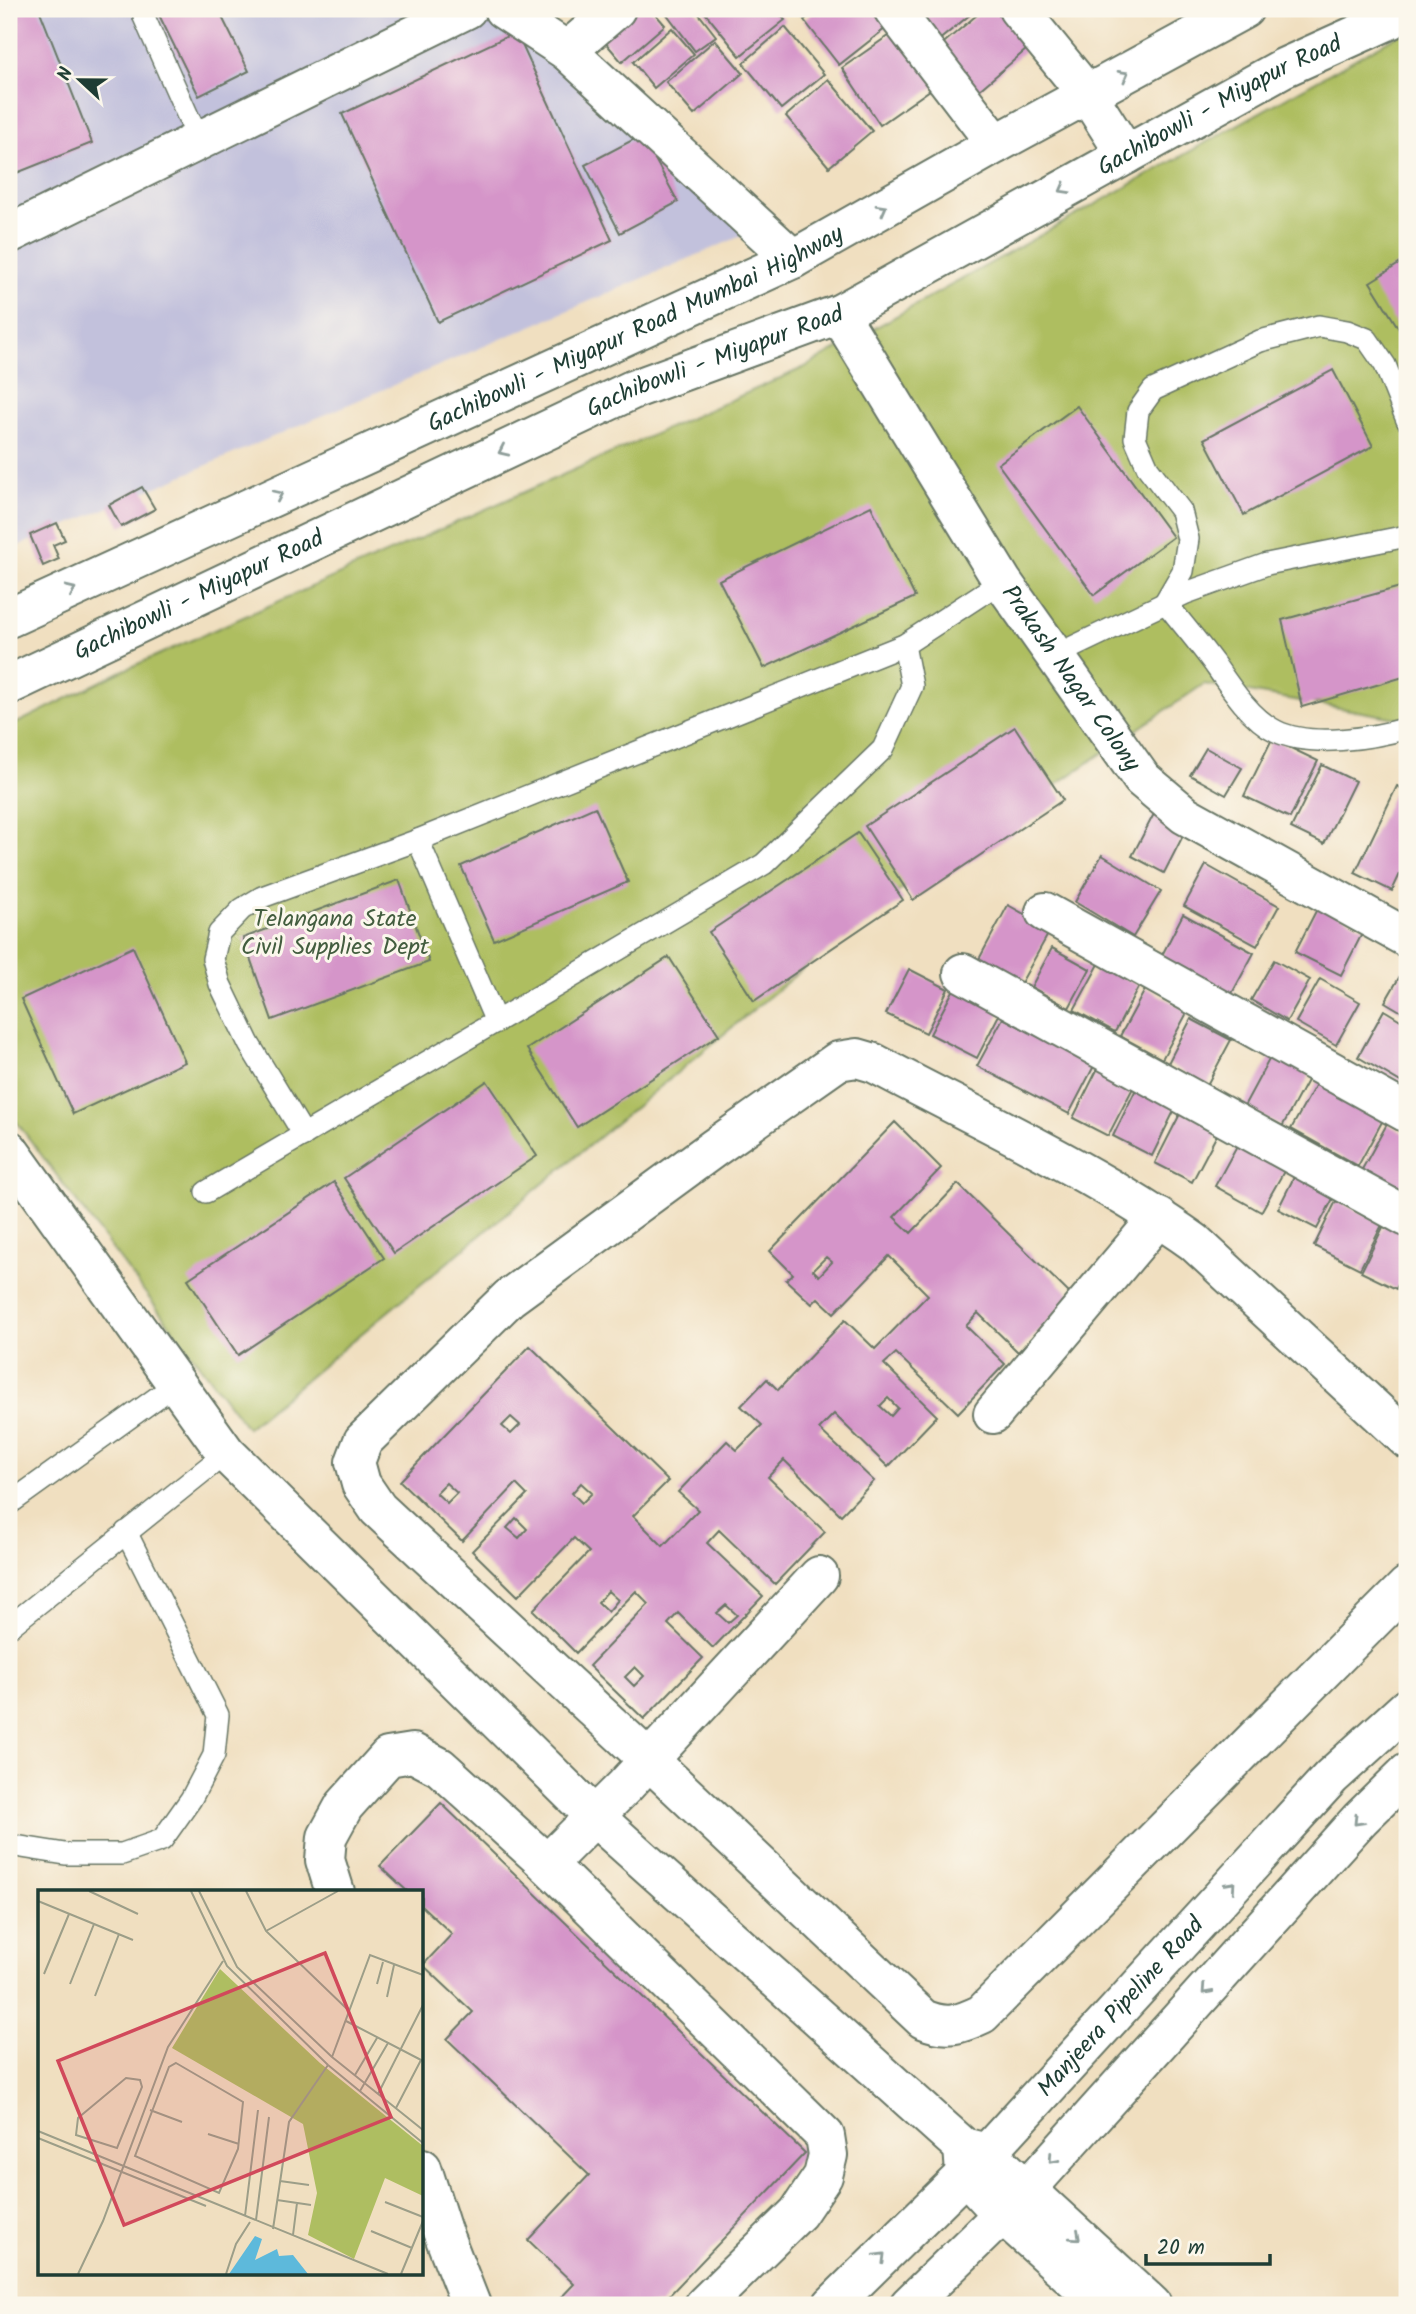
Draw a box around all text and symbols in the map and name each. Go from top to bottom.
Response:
street label: Gachibowli - Miyapur Road [1090,24,1349,187]
north arrow [46,46,116,116]
text: N [50,63,82,86]
one-way arrow [1116,70,1129,83]
one-way arrow [1058,181,1071,194]
one-way arrow [874,204,887,217]
street label: Gachibowli - Miyapur Road Mumbai Highway [421,219,847,437]
street label: Gachibowli - Miyapur Road [583,297,847,425]
one-way arrow [498,442,510,456]
one-way arrow [270,489,283,503]
street label: Gachibowli - Miyapur Road [67,519,331,671]
street label: Prakash Nagar Colony [991,577,1151,781]
one-way arrow [64,584,76,598]
park label: Telangana State Civil Supplies Dept [241,900,430,967]
one-way arrow [1354,1813,1367,1826]
one-way arrow [1223,1881,1236,1894]
inset map [38,1890,424,2276]
street label: Manjeera Pipeline Road [1027,1907,1215,2106]
one-way arrow [1202,1982,1214,1995]
one-way arrow [1049,2151,1062,2164]
scale bar [1146,2223,1271,2267]
one-way arrow [1068,2228,1081,2240]
text: 20 m [1157,2232,1205,2265]
one-way arrow [872,2253,885,2266]

